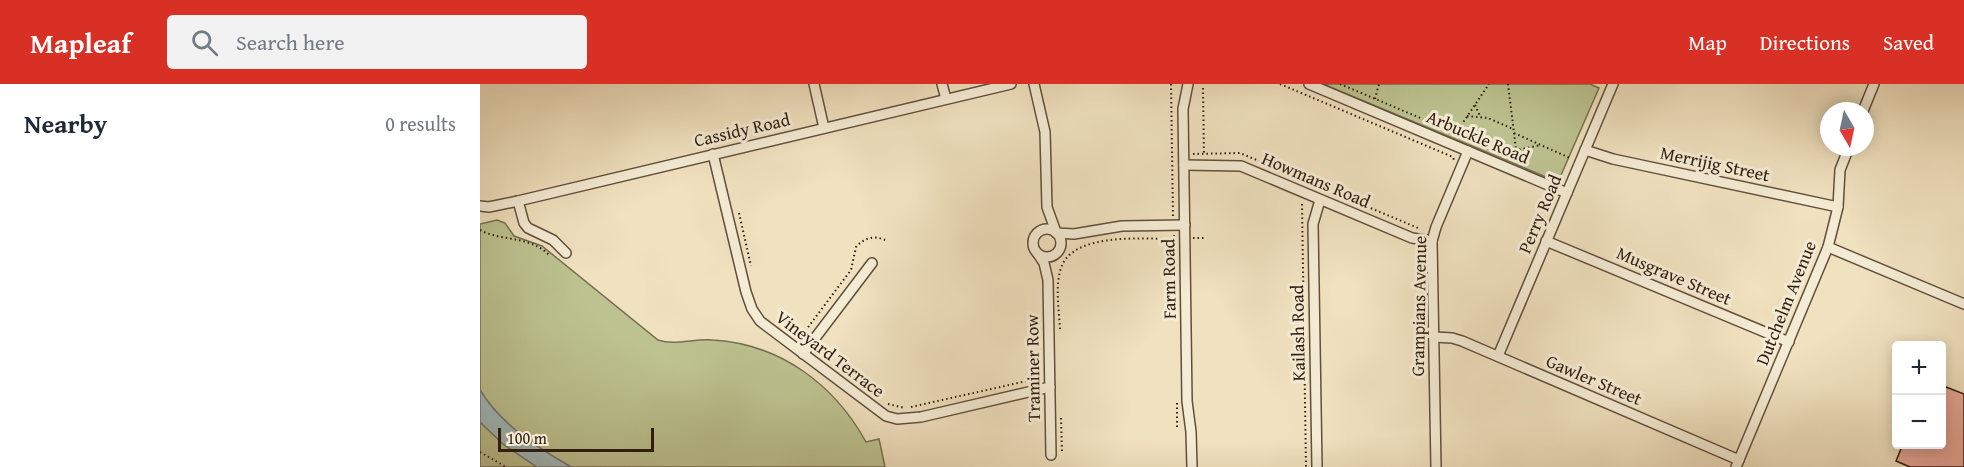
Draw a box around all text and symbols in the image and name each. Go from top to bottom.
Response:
search box [167,15,587,69]
text: Mapleaf [30,22,131,63]
icon: search [188,26,221,59]
text: Search here [236,26,345,58]
text: Map [1688,27,1727,58]
text: Directions [1760,27,1850,58]
text: Saved [1883,27,1934,58]
north arrow [1820,102,1874,156]
street label: Arbuckle Road [1423,103,1534,170]
text: Nearby [24,104,107,143]
street label: Cassidy Road [691,105,793,154]
text: 0 results [385,109,456,138]
street label: Merrijig Street [1658,139,1773,188]
street label: Howmans Road [1258,145,1375,215]
street label: Perry Road [1511,170,1568,258]
street label: Grampians Avenue [1404,235,1433,377]
street label: Dutchelm Avenue [1748,236,1823,369]
street label: Farm Road [1154,238,1183,319]
street label: Musgrave Street [1613,239,1736,312]
street label: Kailash Road [1283,284,1312,382]
street label: Vineyard Terrace [770,303,891,404]
street label: Traminer Row [1018,314,1047,422]
map controls [1892,341,1946,449]
button: + [1892,341,1946,395]
street label: Gawler Street [1542,347,1647,412]
button: − [1892,395,1946,449]
scale bar [498,425,654,452]
text: 100 m [507,426,547,450]

